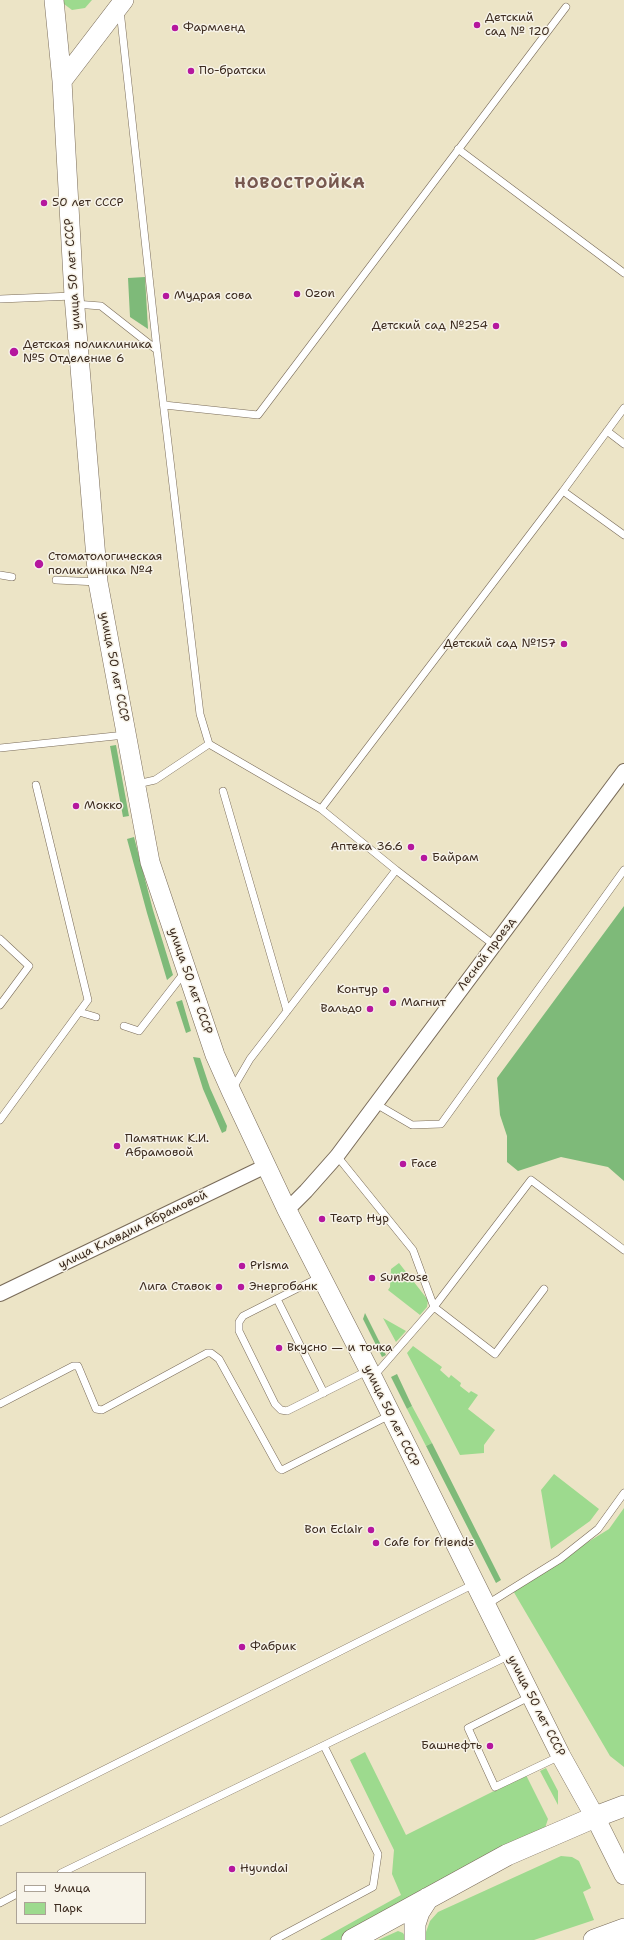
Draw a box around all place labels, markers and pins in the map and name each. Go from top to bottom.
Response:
place label: Детский сад № 120 [485,11,550,39]
marker: Детский сад № 120 [472,20,482,30]
place label: Фармленд [183,21,245,35]
marker: Фармленд [170,23,180,33]
place label: По-братски [199,64,266,78]
marker: По-братски [186,66,196,76]
place label: 50 лет СССР [52,196,123,210]
marker: 50 лет СССР [39,198,49,208]
place label: Ozon [305,287,335,301]
place label: Мудрая сова [174,289,252,303]
marker: Ozon [292,289,302,299]
marker: Мудрая сова [161,291,171,301]
place label: Детский сад №254 [372,319,488,333]
marker: Детский сад №254 [491,321,501,331]
place label: Детская поликлиника №5 Отделение 6 [23,338,152,366]
marker: Детская поликлиника №5 Отделение 6 [8,346,20,358]
place label: Стоматологическая поликлиника №4 [48,550,162,578]
marker: Стоматологическая поликлиника №4 [33,558,45,570]
place label: Детский сад №157 [443,637,556,651]
marker: Детский сад №157 [559,639,569,649]
place label: Мокко [84,799,123,813]
marker: Мокко [71,801,81,811]
place label: Аптека 36.6 [331,840,403,854]
marker: Аптека 36.6 [406,842,416,852]
place label: Байрам [432,851,479,865]
marker: Байрам [419,853,429,863]
place label: Контур [337,983,378,997]
marker: Контур [381,985,391,995]
place label: Магнит [401,996,446,1010]
marker: Магнит [388,998,398,1008]
place label: Вальдо [320,1002,362,1016]
marker: Вальдо [365,1004,375,1014]
place label: Памятник К.И. Абрамовой [125,1132,209,1160]
marker: Памятник К.И. Абрамовой [112,1141,122,1151]
place label: Face [411,1157,437,1171]
marker: Face [398,1159,408,1169]
place label: Театр Нур [330,1212,389,1226]
marker: Театр Нур [317,1214,327,1224]
place label: Prisma [250,1259,289,1273]
marker: Prisma [237,1261,247,1271]
place label: SunRose [380,1271,428,1285]
marker: SunRose [367,1273,377,1283]
place label: Лига Ставок [139,1280,211,1294]
place label: Энергобанк [249,1280,317,1294]
marker: Лига Ставок [214,1282,224,1292]
marker: Энергобанк [236,1282,246,1292]
place label: Вкусно — и точка [287,1341,393,1355]
marker: Вкусно — и точка [274,1343,284,1353]
place label: Bon Eclair [304,1523,363,1537]
marker: Bon Eclair [366,1525,376,1535]
place label: Cafe for friends [384,1536,474,1550]
marker: Cafe for friends [371,1538,381,1548]
place label: Фабрик [250,1640,296,1654]
marker: Фабрик [237,1642,247,1652]
place label: Башнефть [421,1739,482,1753]
marker: Башнефть [485,1741,495,1751]
place label: Hyundai [240,1862,288,1876]
marker: Hyundai [227,1864,237,1874]

